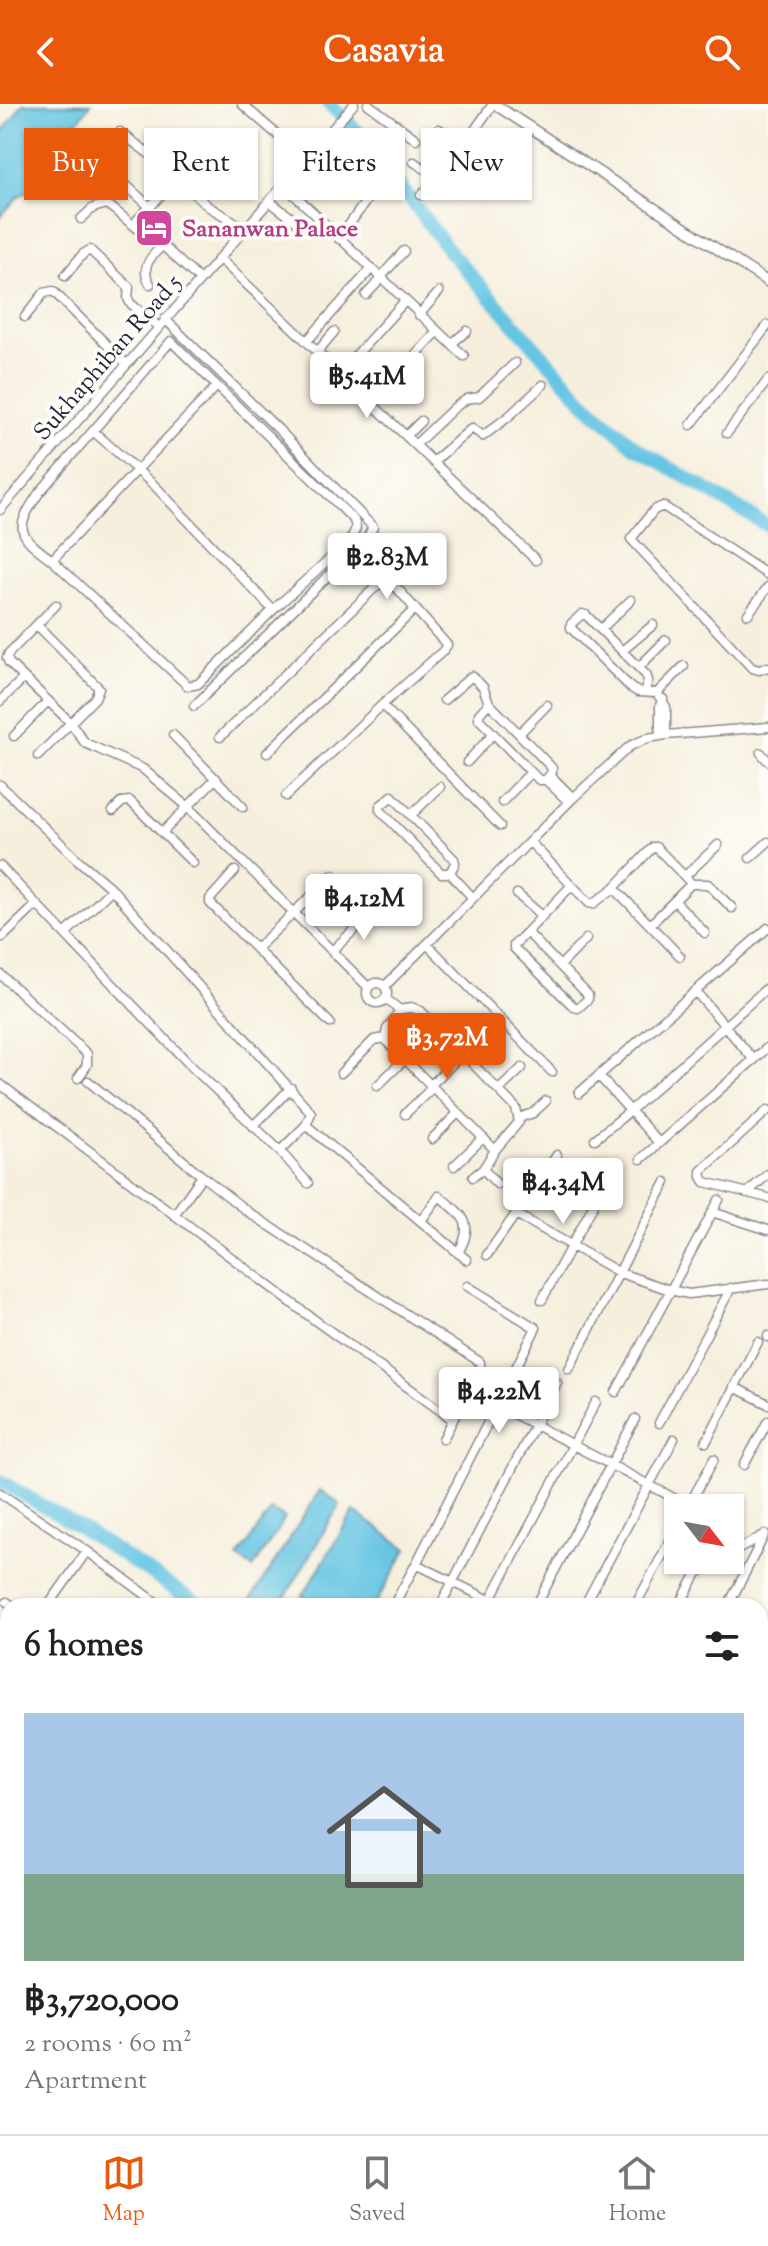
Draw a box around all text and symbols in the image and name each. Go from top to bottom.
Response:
text: Casavia [324,26,445,78]
icon: back [24,30,68,74]
icon: search [700,30,744,74]
chip: Buy [24,128,128,200]
chip: Rent [144,128,258,200]
chip: Filters [274,128,405,200]
chip: New [421,128,532,200]
hotel icon: Sananwan Palace [133,207,175,249]
place label: Sananwan Palace [182,213,358,247]
street label: Sukhaphiban Road 5 [27,268,190,449]
pin: ฿5.41M [302,352,432,420]
text: ฿5.41M [328,359,406,396]
pin: ฿2.83M [322,533,452,601]
text: ฿2.83M [346,540,428,577]
pin: ฿4.12M [299,874,429,942]
text: ฿4.12M [323,881,405,918]
pin: ฿3.72M [382,1013,512,1081]
text: ฿3.72M [406,1020,488,1057]
pin: ฿4.34M [498,1158,628,1226]
text: ฿4.34M [521,1165,605,1202]
pin: ฿4.22M [434,1367,564,1435]
text: ฿4.22M [457,1374,541,1411]
north arrow [664,1494,744,1574]
map controls [664,1494,744,1574]
text: 6 homes [24,1622,143,1671]
icon: filters [700,1624,744,1668]
icon: home [312,1765,456,1909]
text: ฿3,720,000 [24,1977,179,2026]
text: 2 rooms · 60 m² [24,2026,192,2063]
text: Apartment [24,2063,147,2100]
tab: Map [102,2151,146,2231]
tab: Saved [349,2151,405,2231]
tab: Home [609,2151,666,2231]

